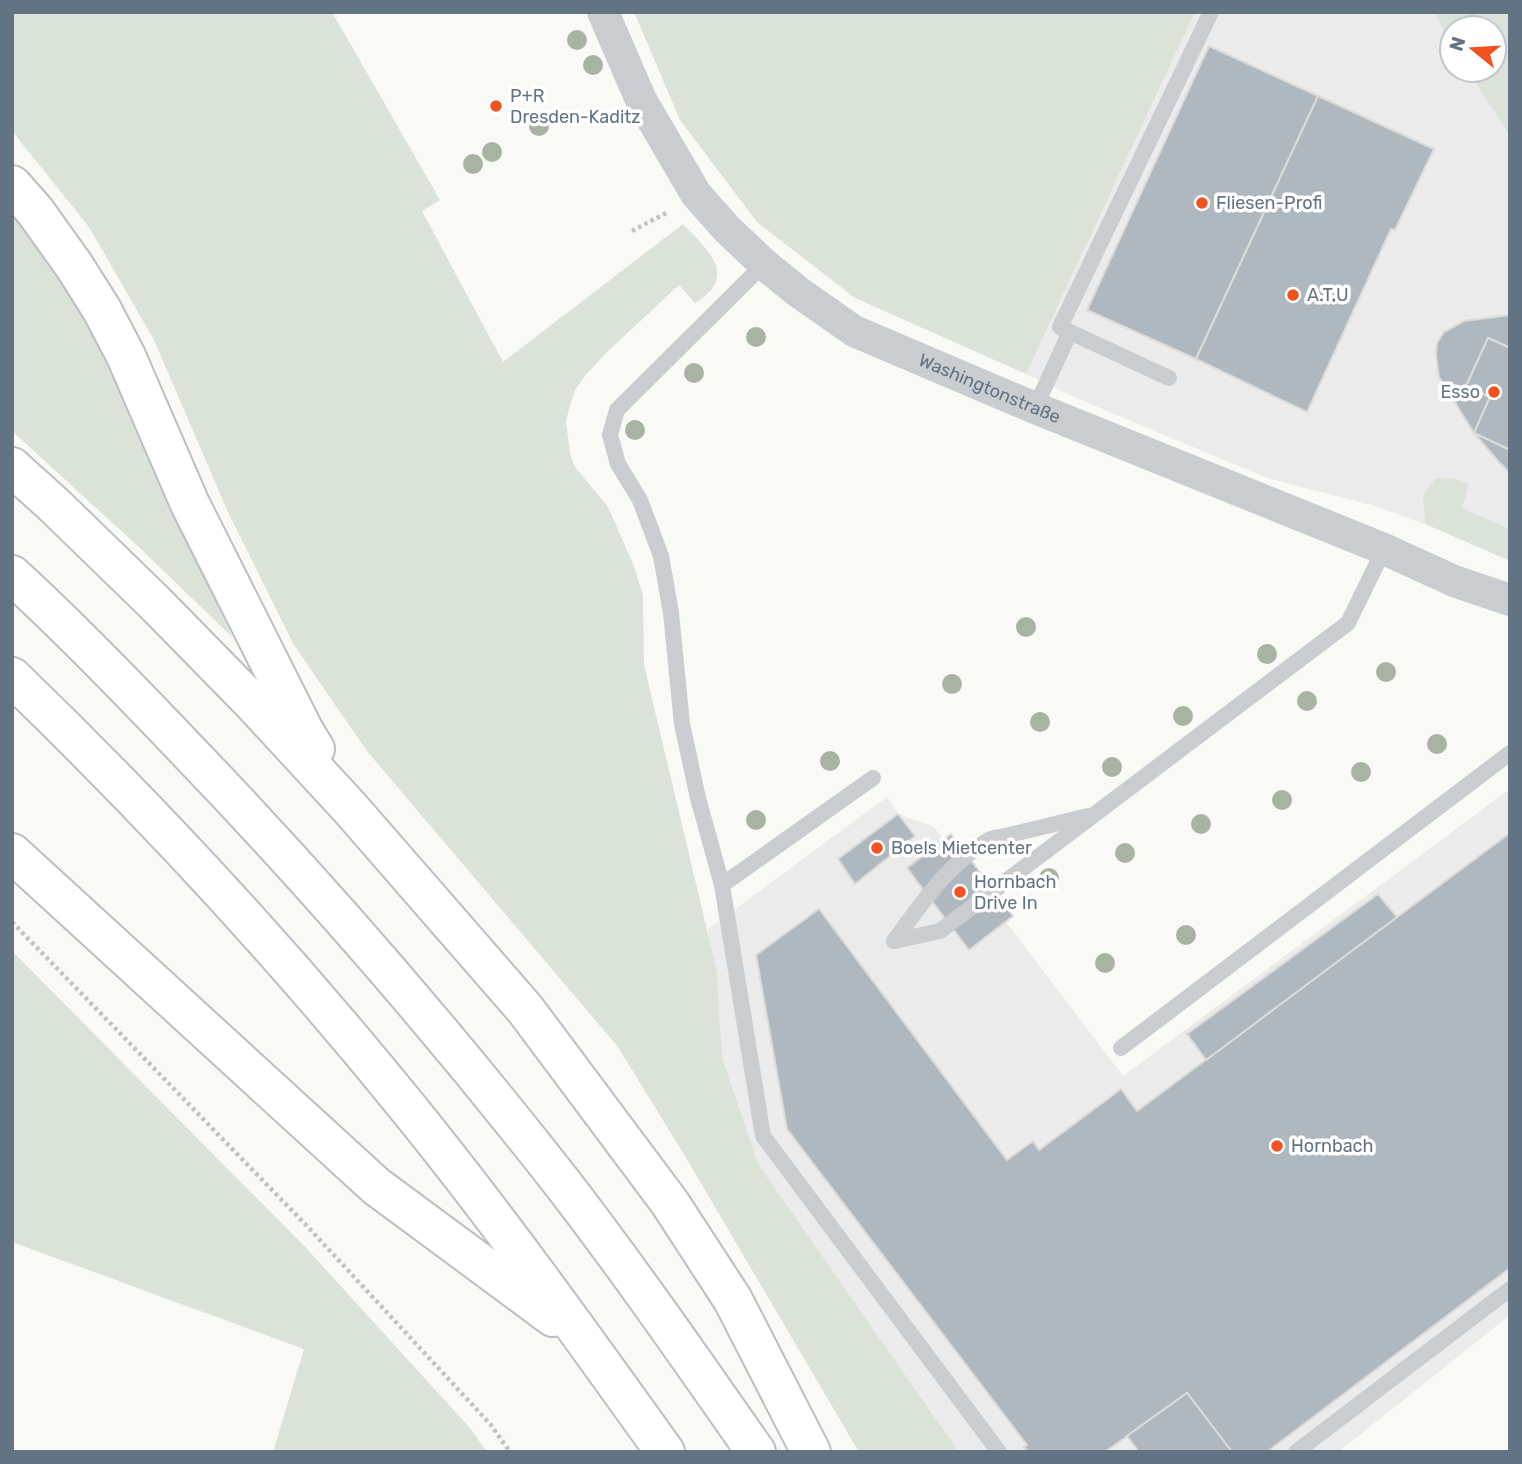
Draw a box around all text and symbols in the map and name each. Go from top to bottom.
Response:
north arrow [1438,14,1508,84]
text: N [1444,34,1470,54]
place label: P+R Dresden-Kaditz [510,85,641,128]
marker: P+R Dresden-Kaditz [488,98,504,114]
place label: Fliesen-Profi [1216,192,1322,214]
marker: Fliesen-Profi [1194,195,1210,211]
place label: A.T.U [1307,284,1349,306]
marker: A.T.U [1285,287,1301,303]
street label: Washingtonstraße [915,349,1064,428]
place label: Esso [1440,381,1480,403]
marker: Esso [1486,384,1502,400]
place label: Boels Mietcenter [891,837,1032,859]
marker: Boels Mietcenter [869,840,885,856]
place label: Hornbach Drive In [974,871,1056,914]
marker: Hornbach Drive In [952,884,968,900]
place label: Hornbach [1291,1135,1373,1157]
marker: Hornbach [1269,1138,1285,1154]

